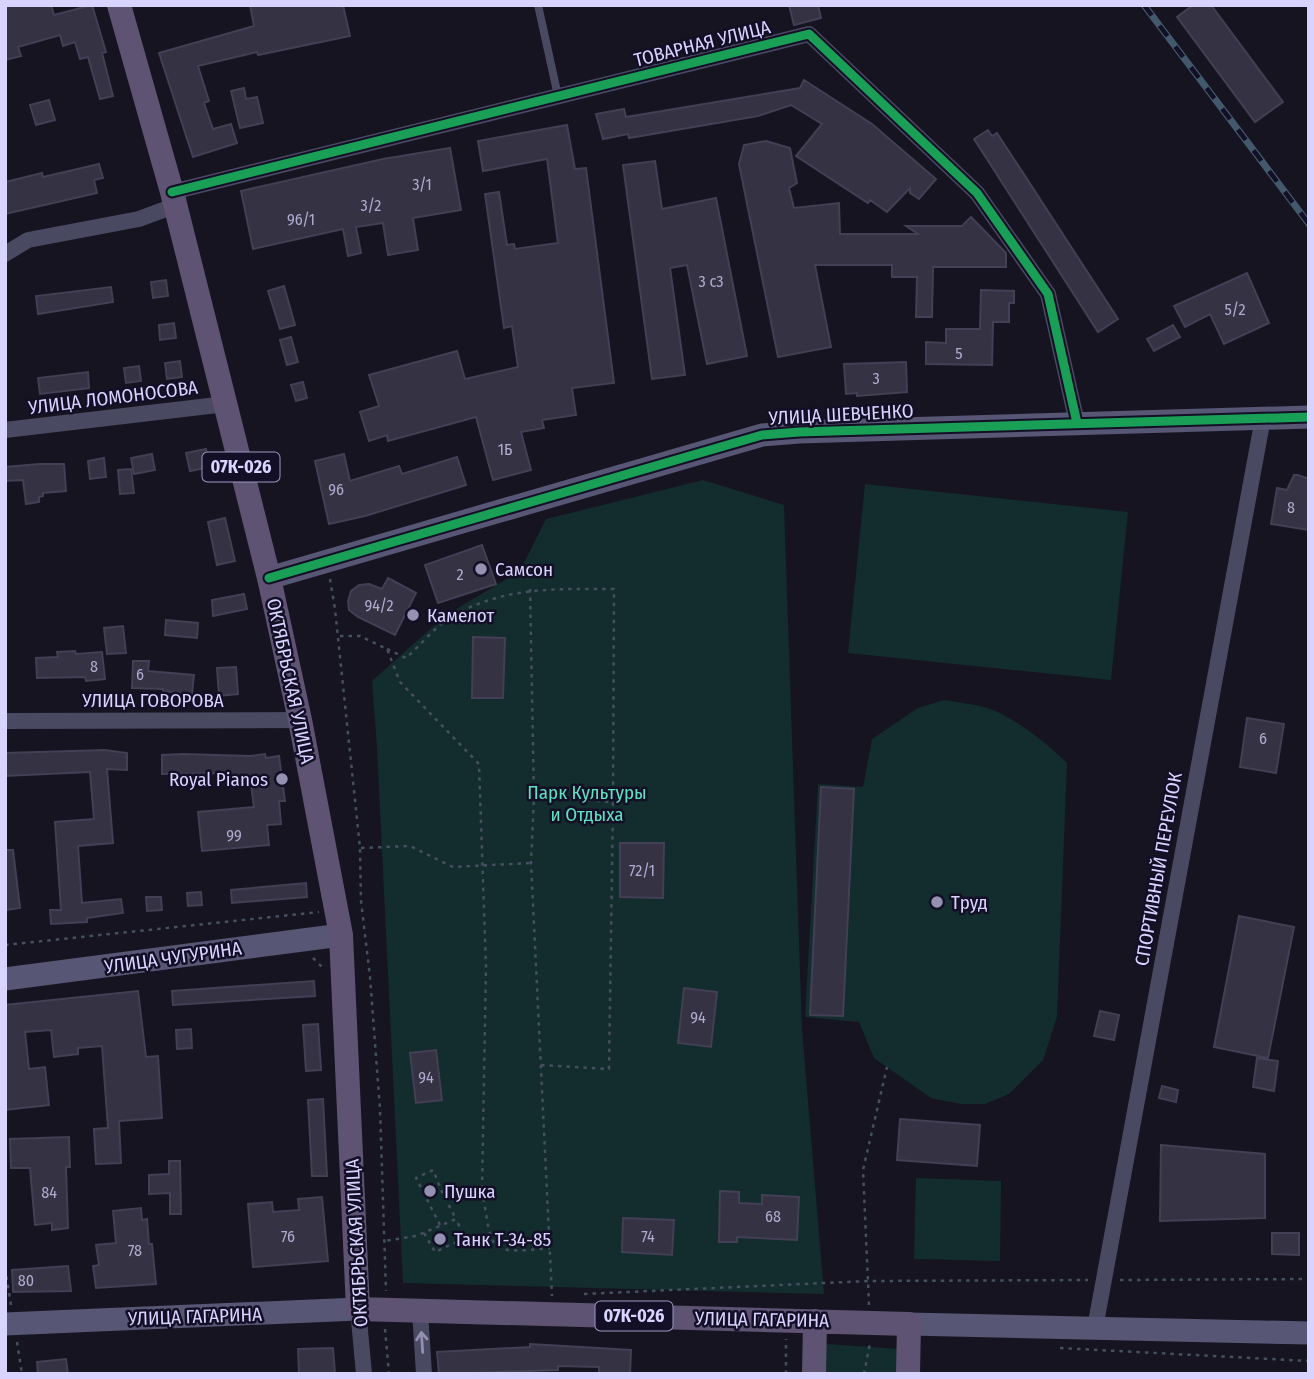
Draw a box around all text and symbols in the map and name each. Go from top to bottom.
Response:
street label: ТОВАРНАЯ УЛИЦА [632,15,773,72]
house number: 3/1 [412,175,432,194]
house number: 3/2 [361,196,381,215]
house number: 96/1 [287,210,315,229]
house number: 3 с3 [698,272,724,291]
house number: 5/2 [1225,300,1245,319]
house number: 5 [955,344,963,363]
house number: 3 [872,369,880,388]
street label: УЛИЦА ЛОМОНОСОВА [26,376,199,419]
street label: УЛИЦА ШЕВЧЕНКО [767,399,914,430]
house number: 1Б [498,440,512,459]
road number: 07К-026 [202,452,280,481]
house number: 96 [328,480,344,499]
house number: 8 [1287,498,1295,517]
place label: Самсон [495,558,553,581]
marker: Самсон [473,561,489,577]
house number: 2 [456,565,464,584]
street label: ОКТЯБРЬСКАЯ УЛИЦА [262,596,319,766]
house number: 94/2 [365,596,393,615]
place label: Камелот [427,604,494,627]
marker: Камелот [405,607,421,623]
house number: 8 [90,657,98,676]
house number: 6 [136,665,144,684]
street label: УЛИЦА ГОВОРОВА [81,689,224,712]
house number: 6 [1259,729,1267,748]
place label: Royal Pianos [169,768,268,791]
street label: СПОРТИВНЫЙ ПЕРЕУЛОК [1130,770,1187,968]
marker: Royal Pianos [274,771,290,787]
park label: Парк Культуры и Отдыха [527,781,647,826]
house number: 99 [226,826,242,845]
house number: 72/1 [629,861,655,880]
place label: Труд [951,891,988,914]
marker: Труд [929,894,945,910]
street label: УЛИЦА ЧУГУРИНА [102,936,243,979]
house number: 94 [690,1008,706,1027]
house number: 94 [418,1068,434,1087]
street label: ОКТЯБРЬСКАЯ УЛИЦА [341,1158,372,1328]
place label: Пушка [444,1180,495,1203]
house number: 84 [41,1183,57,1202]
marker: Пушка [422,1183,438,1199]
house number: 68 [765,1207,781,1226]
house number: 76 [281,1227,295,1246]
house number: 74 [641,1227,655,1246]
place label: Танк Т-34-85 [454,1228,551,1251]
marker: Танк Т-34-85 [432,1231,448,1247]
house number: 78 [128,1241,142,1260]
house number: 80 [18,1271,34,1290]
road number: 07К-026 [596,1302,672,1330]
street label: УЛИЦА ГАГАРИНА [127,1303,262,1330]
street label: УЛИЦА ГАГАРИНА [694,1307,829,1332]
one-way arrow [415,1331,428,1354]

